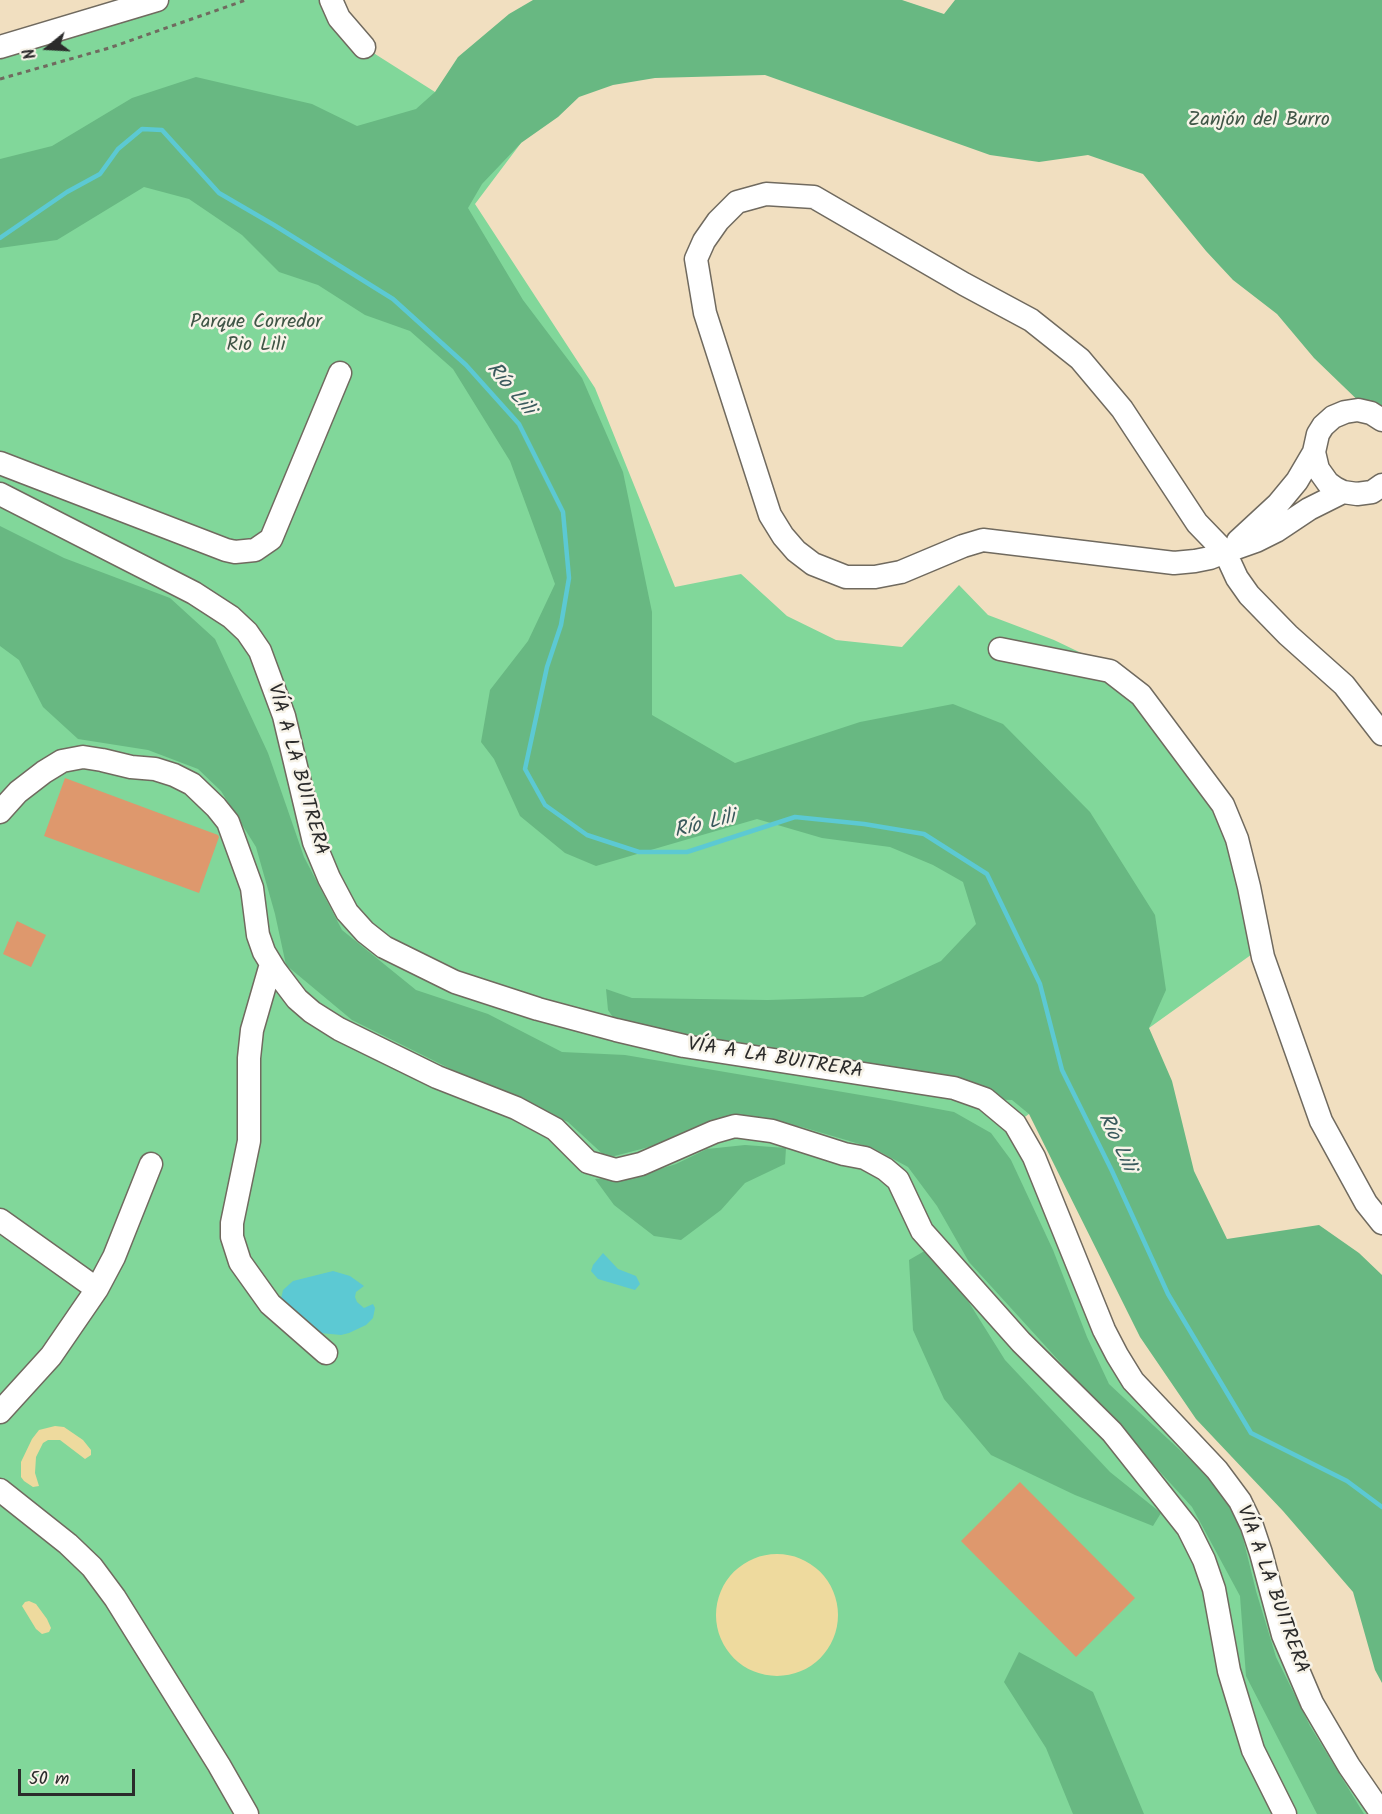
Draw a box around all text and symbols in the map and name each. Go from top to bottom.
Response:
north arrow [18,18,78,78]
text: N [17,45,44,62]
park label: Zanjón del Burro [1188,110,1330,134]
park label: Parque Corredor Rio Lili [190,312,322,359]
water label: Río Lili [479,358,539,422]
street label: VÍA A LA BUITRERA [260,682,332,858]
water label: Río Lili [672,806,738,846]
street label: VÍA A LA BUITRERA [686,1034,864,1086]
water label: Río Lili [1091,1110,1139,1176]
street label: VÍA A LA BUITRERA [1229,1503,1313,1677]
scale bar [21,1757,138,1795]
text: 50 m [29,1765,69,1794]

